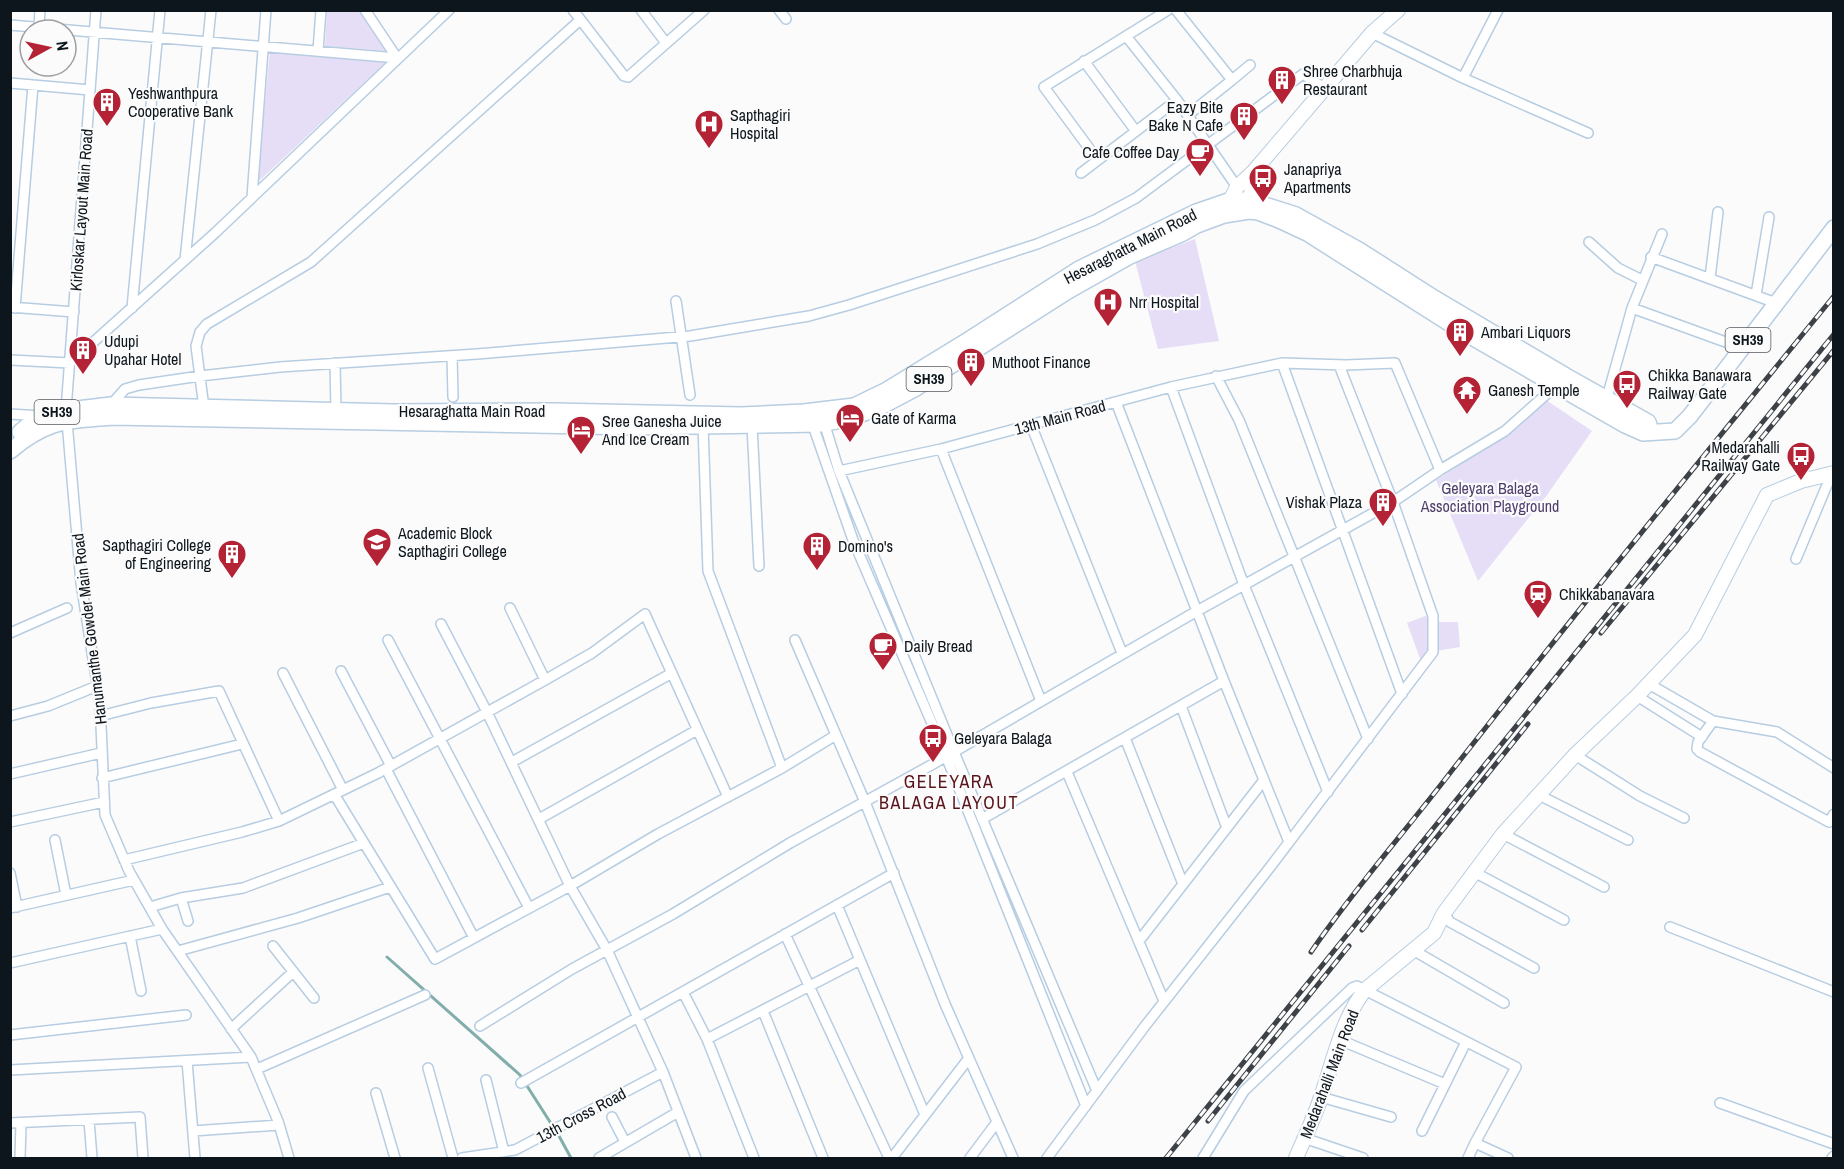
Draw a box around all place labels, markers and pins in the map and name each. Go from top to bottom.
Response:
place label: Shree Charbhuja Restaurant [1303,60,1403,100]
building icon: Shree Charbhuja Restaurant [1266,64,1298,106]
place label: Yeshwanthpura Cooperative Bank [128,82,233,122]
building icon: Yeshwanthpura Cooperative Bank [91,86,123,128]
place label: Eazy Bite Bake N Cafe [1149,96,1223,136]
building icon: Eazy Bite Bake N Cafe [1228,100,1260,142]
place label: Sapthagiri Hospital [730,104,791,144]
hospital icon: Sapthagiri Hospital [693,108,725,150]
cafe icon: Cafe Coffee Day [1184,136,1216,178]
place label: Cafe Coffee Day [1082,141,1179,163]
place label: Janapriya Apartments [1283,158,1351,198]
bus stop icon: Janapriya Apartments [1247,162,1279,204]
hospital icon: Nrr Hospital [1092,286,1124,328]
place label: Nrr Hospital [1129,291,1199,313]
building icon: Ambari Liquors [1444,316,1476,358]
place label: Ambari Liquors [1480,321,1571,343]
place label: Udupi Upahar Hotel [104,330,181,370]
building icon: Udupi Upahar Hotel [67,334,99,376]
building icon: Muthoot Finance [955,346,987,388]
place label: Muthoot Finance [992,351,1090,373]
place label: Chikka Banawara Railway Gate [1648,364,1752,404]
bus stop icon: Chikka Banawara Railway Gate [1611,368,1643,410]
temple icon: Ganesh Temple [1451,374,1483,416]
place label: Ganesh Temple [1488,379,1580,401]
hotel icon: Gate of Karma [834,402,866,444]
place label: Gate of Karma [871,407,957,429]
place label: Sree Ganesha Juice And Ice Cream [601,410,722,450]
hotel icon: Sree Ganesha Juice And Ice Cream [565,414,597,456]
place label: Medarahalli Railway Gate [1701,436,1780,476]
bus stop icon: Medarahalli Railway Gate [1785,440,1817,482]
building icon: Vishak Plaza [1367,486,1399,528]
place label: Vishak Plaza [1286,491,1363,513]
place label: Academic Block Sapthagiri College [397,522,507,562]
school or university icon: Academic Block Sapthagiri College [361,526,393,568]
building icon: Domino's [801,530,833,572]
place label: Sapthagiri College of Engineering [102,534,212,574]
place label: Domino's [838,535,893,557]
building icon: Sapthagiri College of Engineering [216,538,248,580]
station icon: Chikkabanavara [1522,578,1554,620]
place label: Chikkabanavara [1559,583,1655,605]
cafe icon: Daily Bread [867,630,899,672]
place label: Daily Bread [904,635,973,657]
bus stop icon: Geleyara Balaga [917,722,949,764]
place label: Geleyara Balaga [954,727,1052,749]

